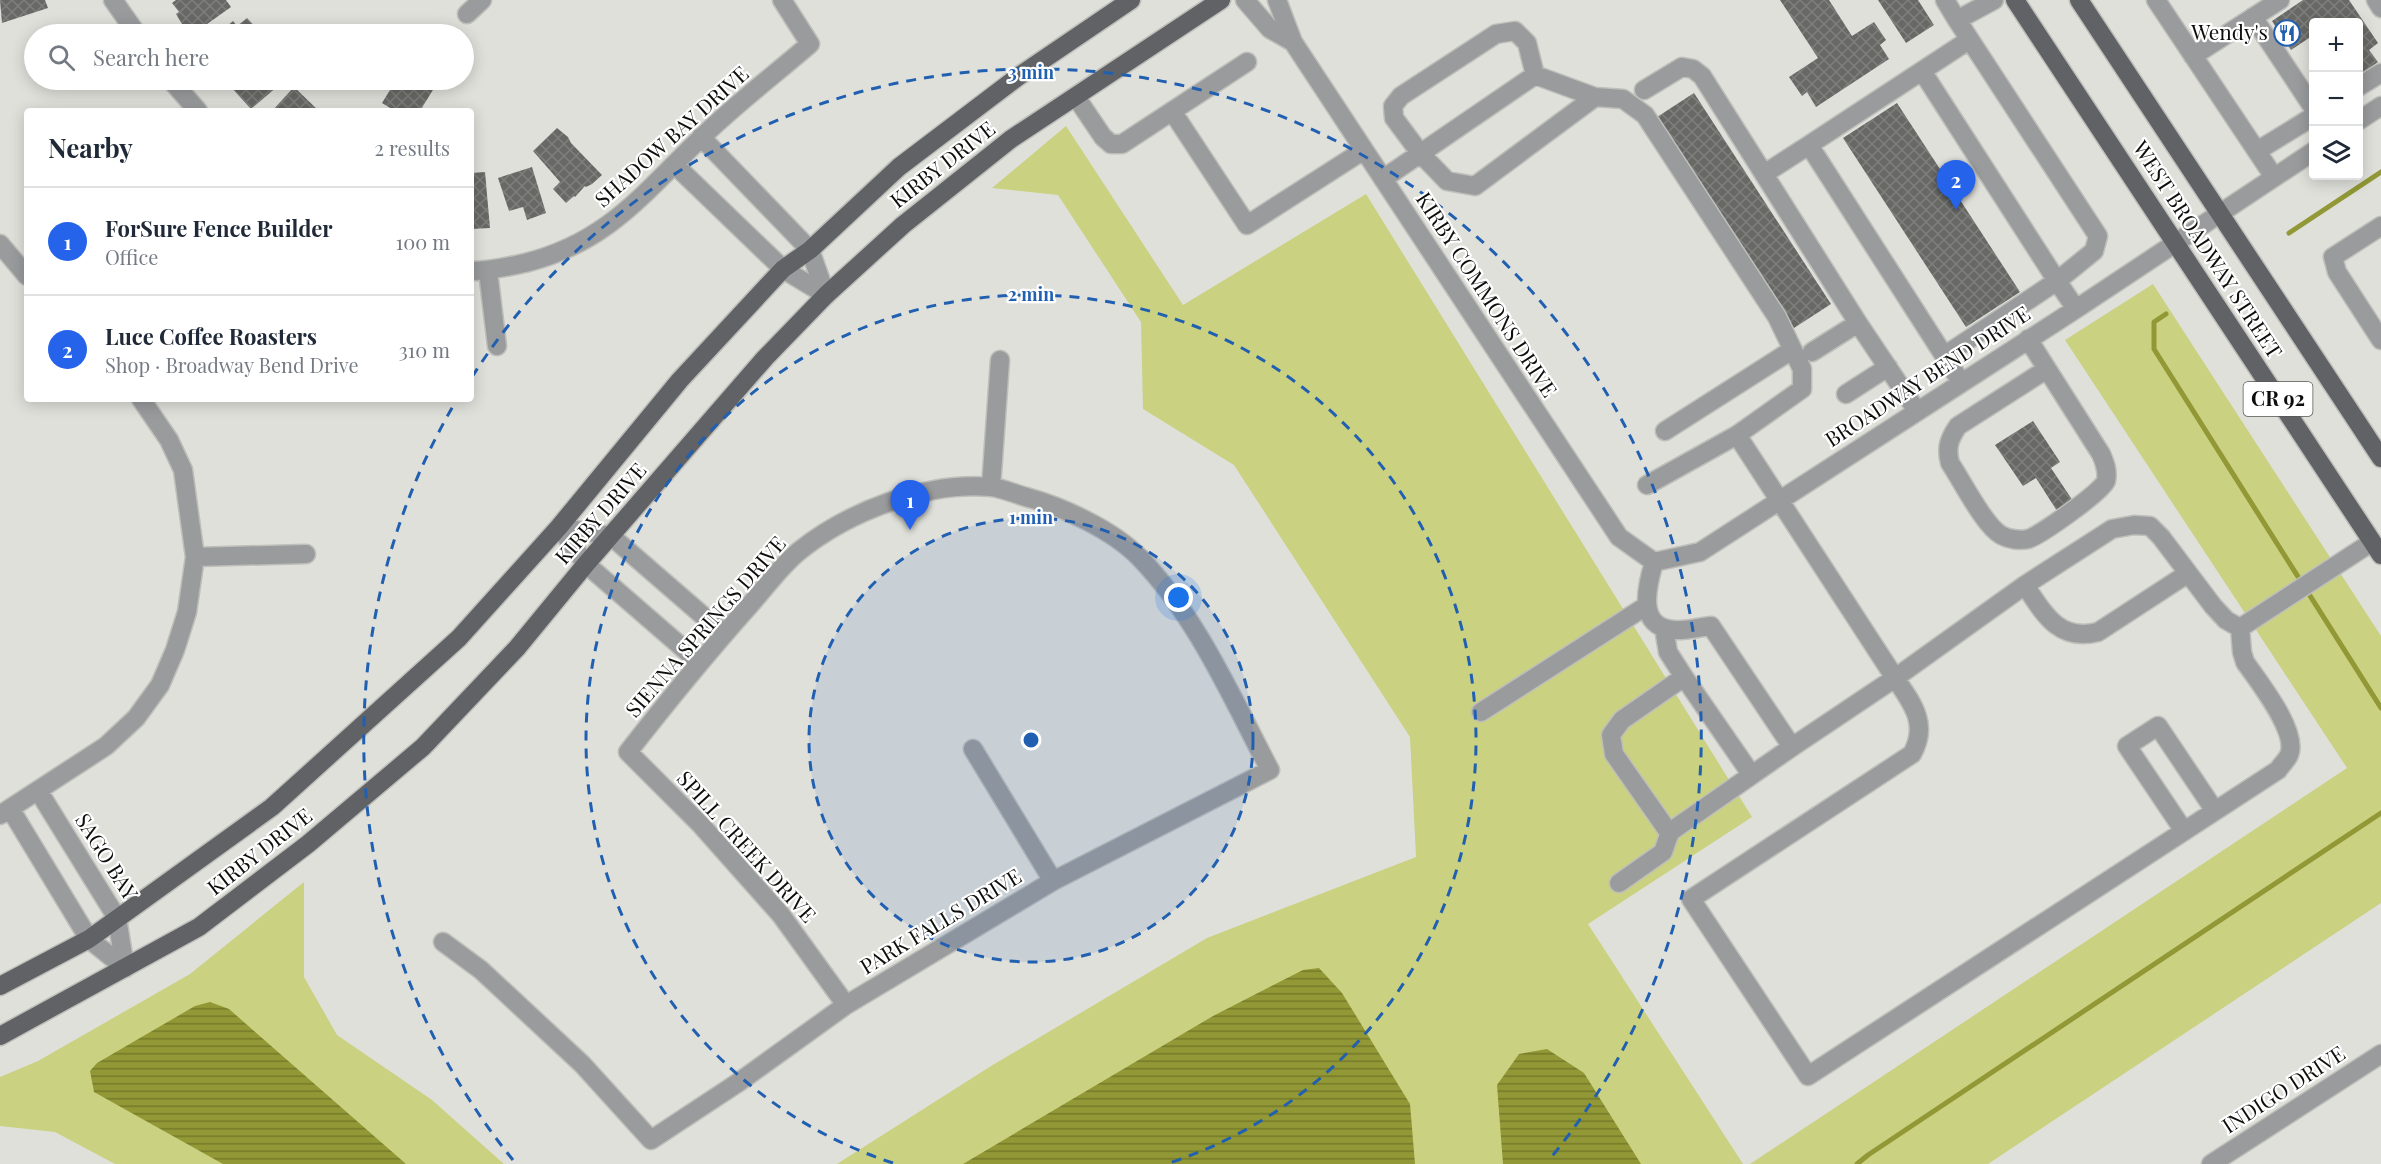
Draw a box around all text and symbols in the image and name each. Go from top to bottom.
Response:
place label: Wendy's [2190,17,2268,45]
restaurant icon: Wendy's [2272,18,2302,48]
map controls [2309,18,2363,180]
button: + [2309,18,2363,72]
search box [24,24,474,90]
icon: search [45,41,78,74]
text: Search here [93,42,209,72]
street label: SHADOW BAY DRIVE [588,59,754,212]
text: 3 min [1008,60,1054,84]
button: − [2309,72,2363,126]
street label: KIRBY DRIVE [884,114,1000,213]
button: layers [2309,126,2363,180]
text: Nearby [48,130,133,165]
text: 2 results [375,134,450,161]
street label: WEST BROADWAY STREET [2127,134,2290,363]
pin: 2 [1936,160,1976,210]
street label: KIRBY COMMONS DRIVE [1411,186,1564,402]
text: ForSure Fence Builder [105,213,333,243]
text: 1 [64,228,71,255]
text: 100 m [396,228,450,255]
text: Office [105,243,158,270]
text: 2 min [1008,282,1054,306]
street label: BROADWAY BEND DRIVE [1819,298,2035,452]
text: Luce Coffee Roasters [105,321,317,351]
text: 2 [62,336,73,363]
text: 310 m [399,336,450,363]
text: Shop · Broadway Bend Drive [105,351,359,378]
road number: CR 92 [2244,382,2312,416]
street label: KIRBY DRIVE [548,456,651,569]
pin: 1 [890,480,930,530]
text: 1 min [1009,505,1053,529]
street label: SIENNA SPRINGS DRIVE [618,529,791,722]
your location [1164,583,1193,612]
centre of rings [1021,730,1041,750]
street label: SPILL CREEK DRIVE [672,764,823,927]
street label: KIRBY DRIVE [201,801,317,900]
street label: SAGO BAY [70,807,146,905]
street label: PARK FALLS DRIVE [854,861,1026,980]
street label: INDIGO DRIVE [2216,1038,2350,1139]

